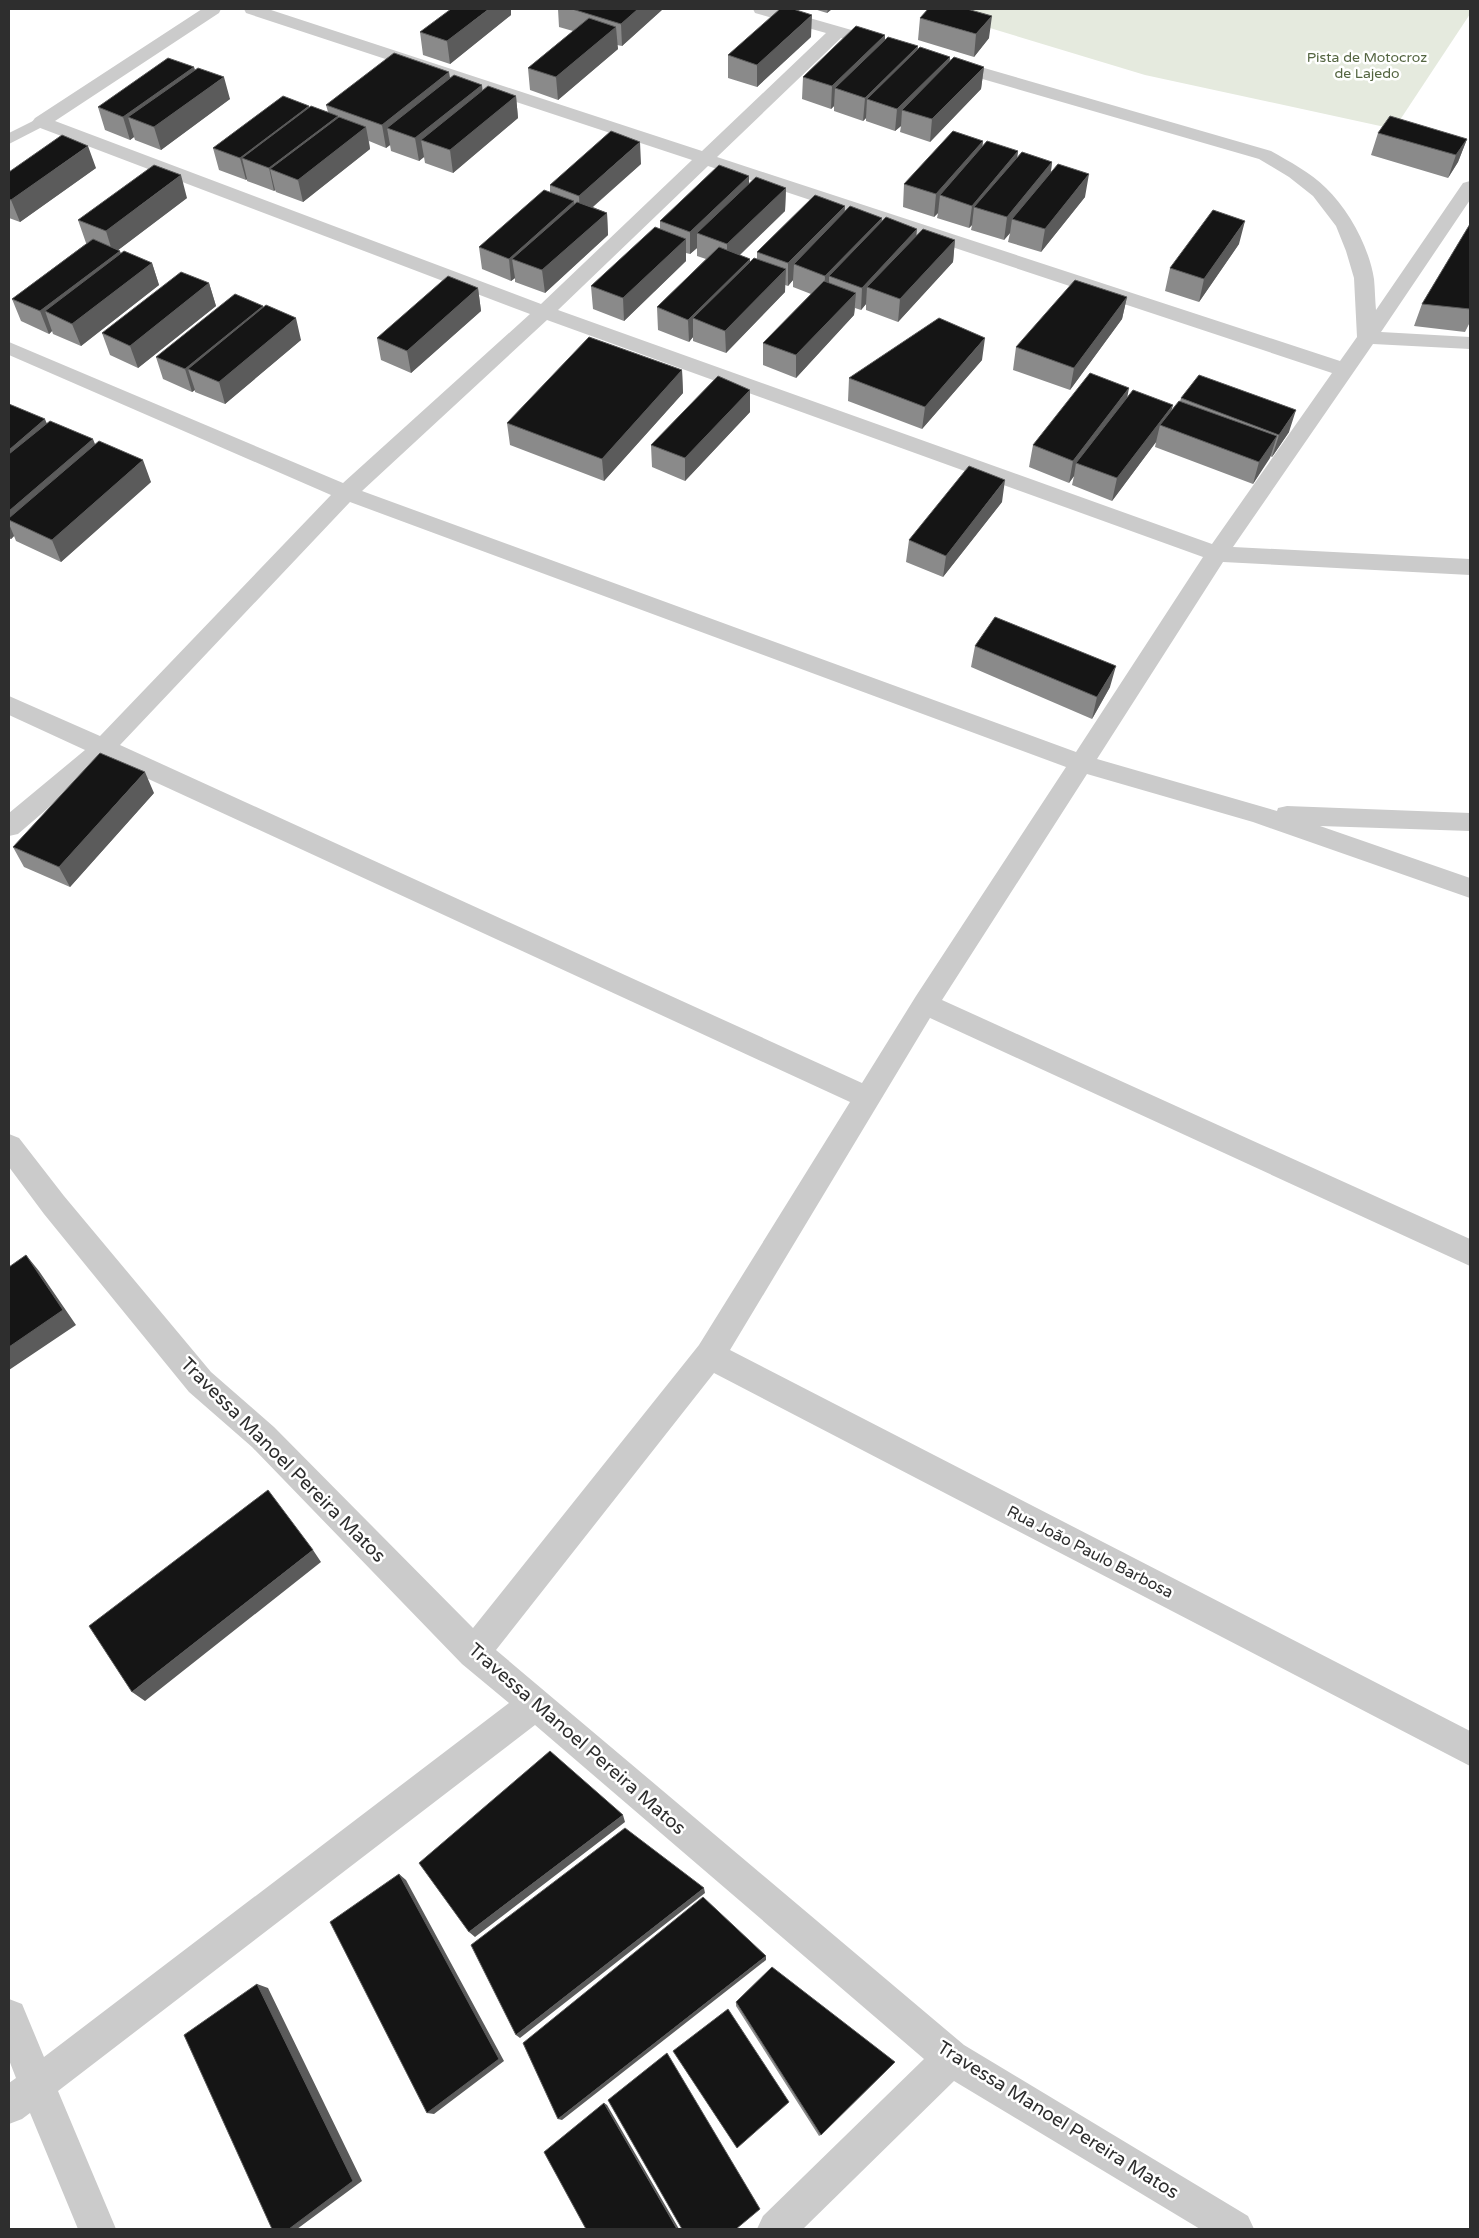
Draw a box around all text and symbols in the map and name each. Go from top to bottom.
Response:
park label: Pista de Motocroz de Lajedo [1307,49,1427,82]
street label: Travessa Manoel Pereira Matos [176,1353,390,1567]
street label: Rua João Paulo Barbosa [1004,1501,1176,1603]
street label: Travessa Manoel Pereira Matos [464,1639,690,1839]
street label: Travessa Manoel Pereira Matos [933,2036,1183,2204]

